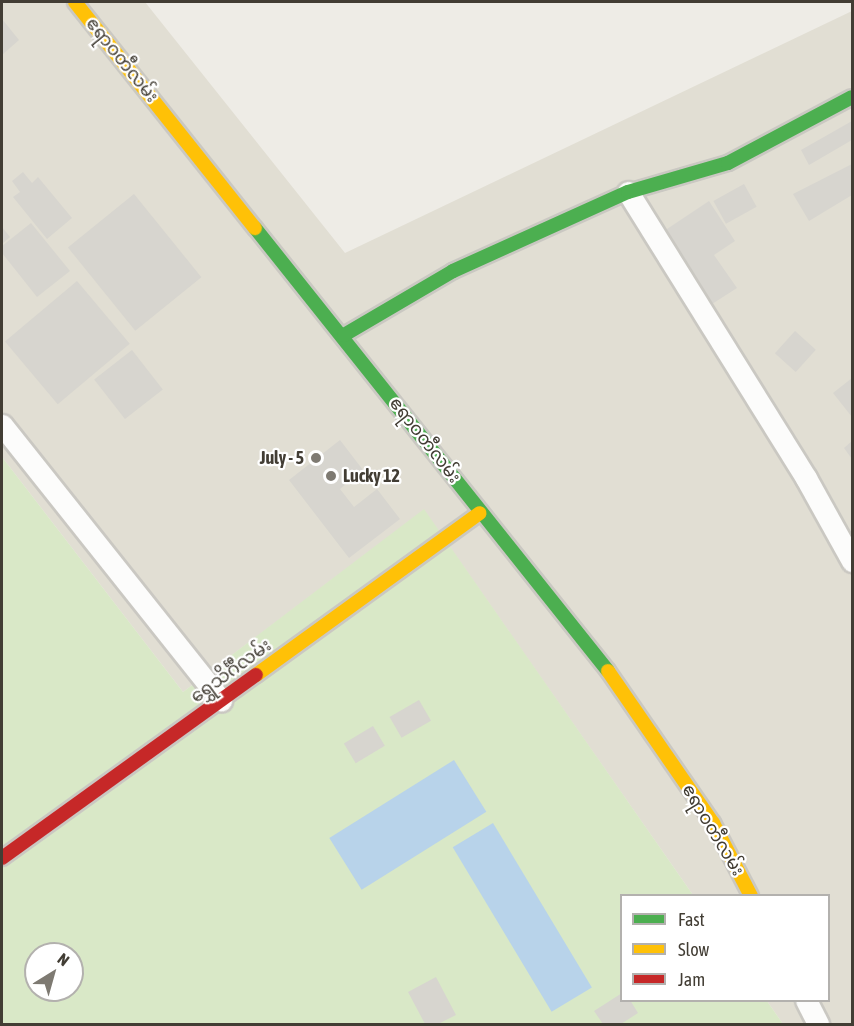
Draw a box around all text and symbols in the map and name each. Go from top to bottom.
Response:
street label: ဧရာဝတီလမ်း [81,13,163,107]
street label: ဧရာဝတီလမ်း [385,393,465,487]
place label: July - 5 [260,447,304,469]
marker: July - 5 [309,451,323,465]
place label: Lucky 12 [343,465,400,487]
marker: Lucky 12 [324,469,338,483]
street label: ရွှေသိင်္ဂီလမ်း [186,634,276,708]
street label: ဧရာဝတီလမ်း [677,780,749,880]
legend [620,894,830,1002]
text: Fast [678,909,705,930]
text: Slow [678,939,709,960]
north arrow [24,942,84,1002]
text: N [54,949,73,969]
text: Jam [678,969,705,990]

